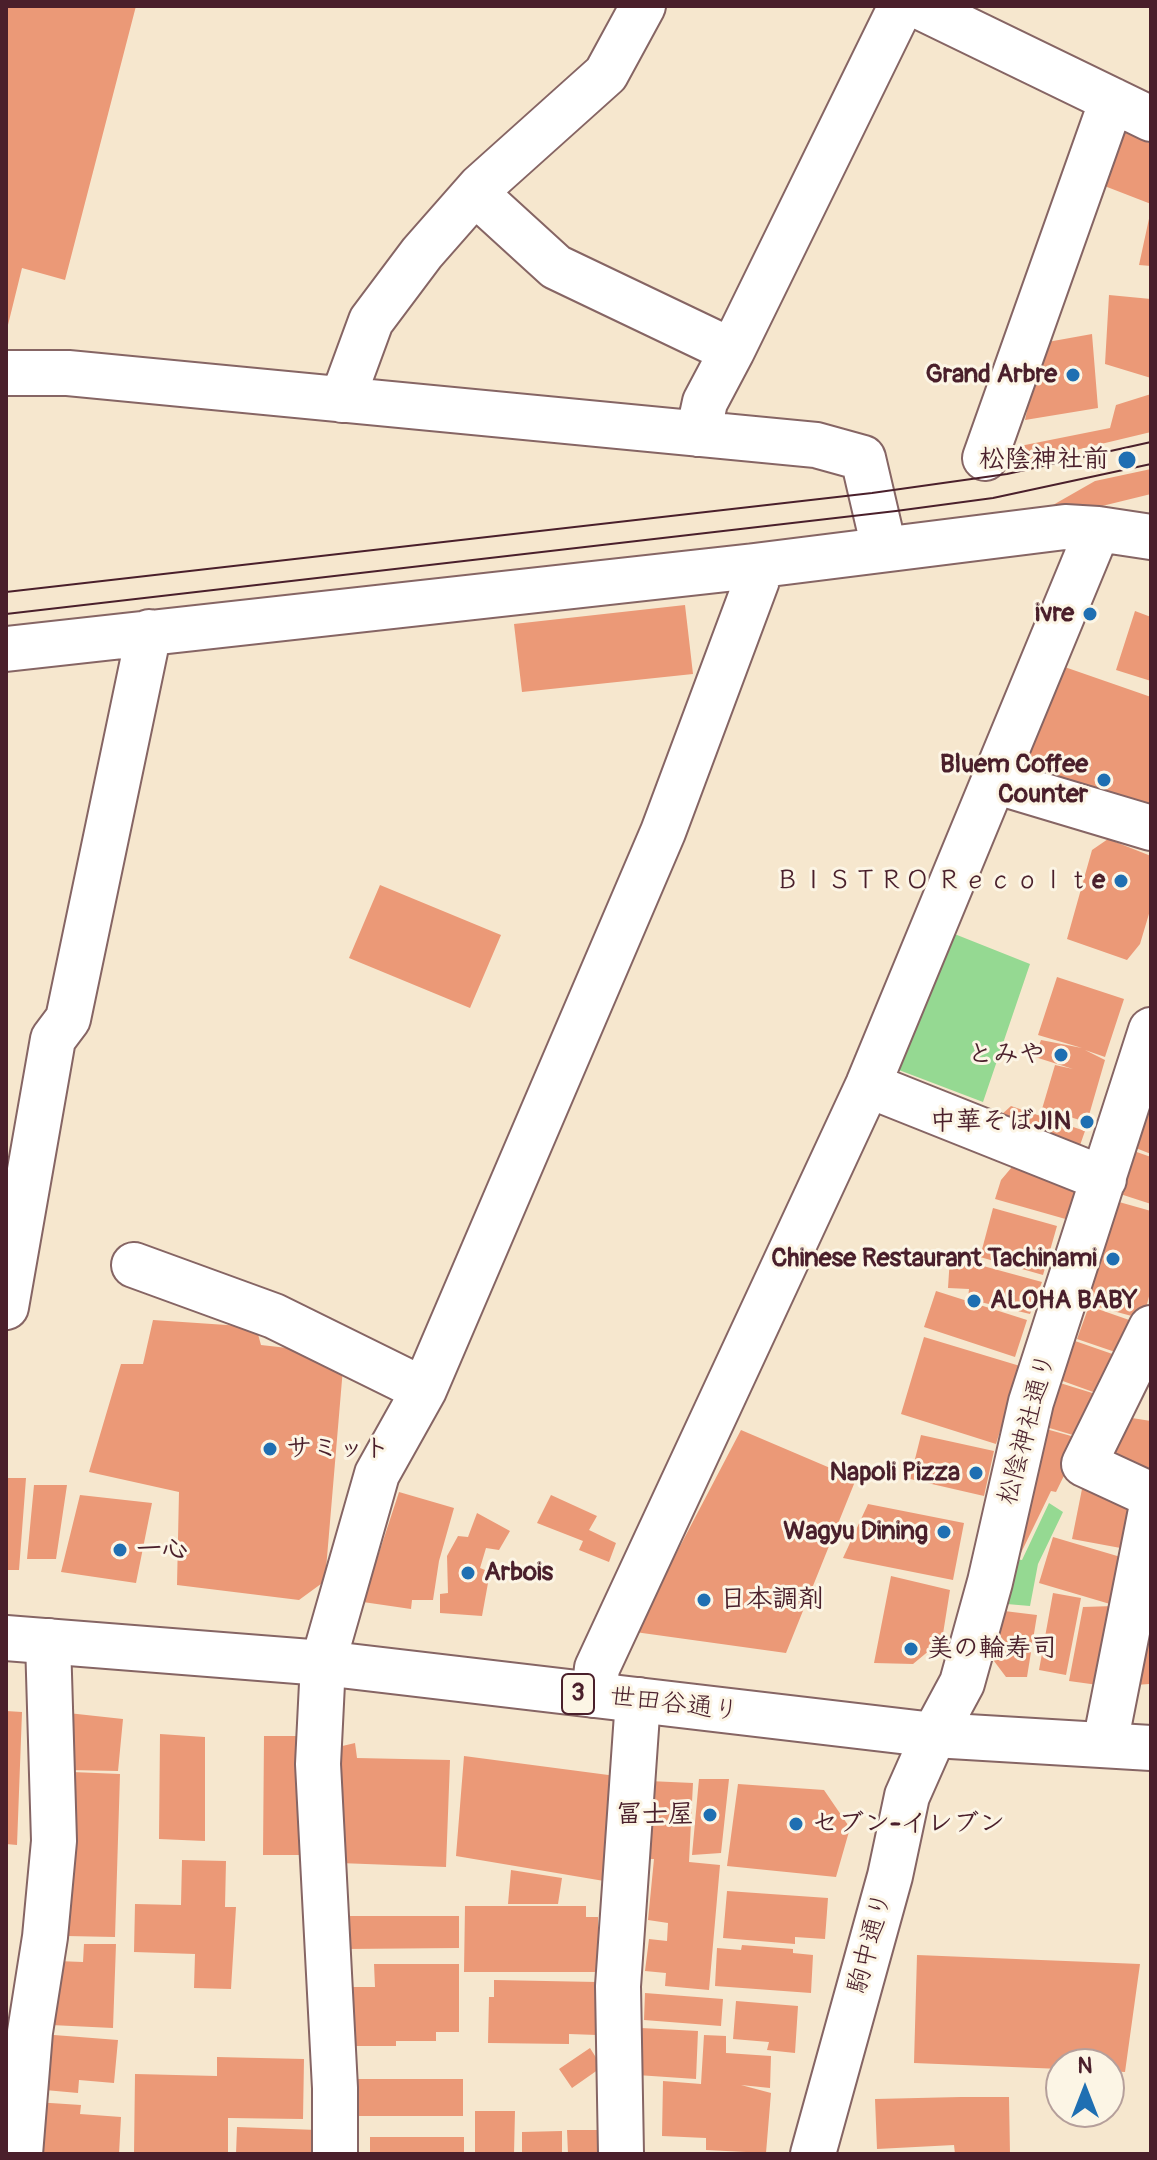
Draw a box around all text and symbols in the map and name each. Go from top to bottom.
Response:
place label: Grand Arbre [926,359,1057,391]
marker: Grand Arbre [1064,366,1082,384]
place label: 松陰神社前 [979,444,1109,476]
marker: 松陰神社前 [1116,449,1138,471]
place label: ivre [1035,598,1074,630]
marker: ivre [1081,605,1099,623]
place label: Bluem Coffee Counter [940,749,1088,810]
marker: Bluem Coffee Counter [1095,771,1113,789]
place label: ＢＩＳＴＲＯ Ｒｅｃｏｌｔe [775,865,1105,897]
marker: ＢＩＳＴＲＯ Ｒｅｃｏｌｔe [1112,872,1130,890]
place label: とみや [967,1039,1045,1071]
marker: とみや [1052,1046,1070,1064]
place label: 中華そばJIN [930,1106,1071,1138]
marker: 中華そばJIN [1078,1113,1096,1131]
place label: Chinese Restaurant Tachinami [771,1243,1097,1275]
marker: Chinese Restaurant Tachinami [1104,1250,1122,1268]
place label: ALOHA BABY [990,1285,1138,1317]
marker: ALOHA BABY [965,1292,983,1310]
street label: 松陰神社通り [993,1350,1063,1508]
place label: サミット [286,1433,390,1465]
marker: サミット [261,1440,279,1458]
place label: Napoli Pizza [829,1457,960,1489]
marker: Napoli Pizza [967,1464,985,1482]
place label: Wagyu Dining [783,1516,928,1548]
marker: Wagyu Dining [935,1523,953,1541]
place label: 一心 [136,1534,188,1566]
marker: 一心 [111,1541,129,1559]
place label: Arbois [484,1557,553,1589]
marker: Arbois [459,1564,477,1582]
place label: 日本調剤 [720,1584,824,1616]
marker: 日本調剤 [695,1591,713,1609]
place label: 美の輪寿司 [927,1633,1057,1665]
marker: 美の輪寿司 [902,1640,920,1658]
road number: 3 [562,1674,594,1714]
street label: 世田谷通り [608,1682,740,1728]
place label: 冨士屋 [616,1799,694,1831]
marker: 冨士屋 [701,1806,719,1824]
place label: セブン-イレブン [812,1808,1005,1840]
marker: セブン-イレブン [787,1815,805,1833]
street label: 駒中通り [842,1889,900,1997]
north arrow [1045,2048,1125,2128]
text: N [1078,2052,1092,2080]

